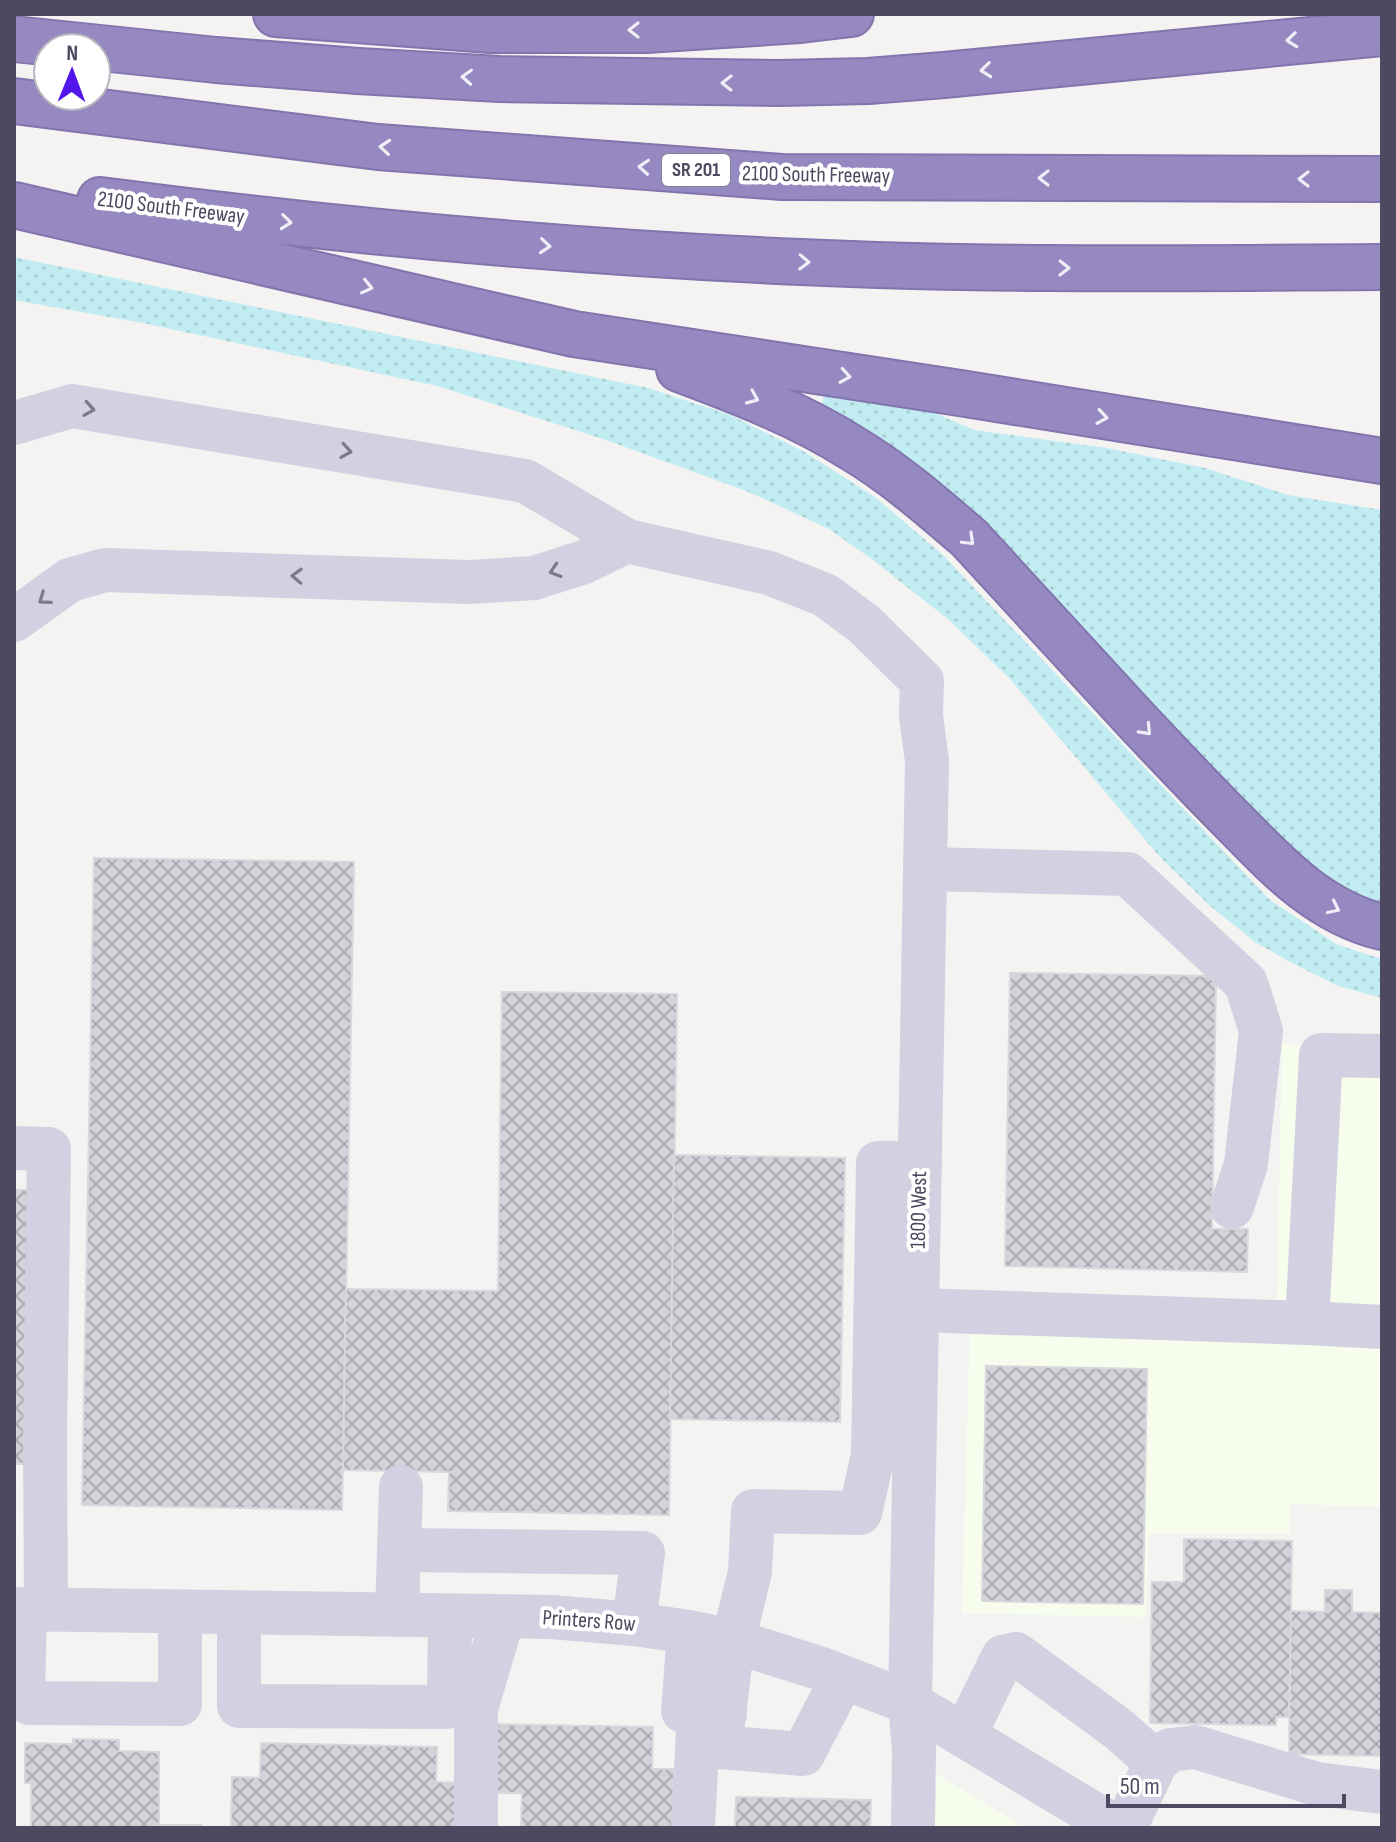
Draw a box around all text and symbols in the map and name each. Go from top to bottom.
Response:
one-way arrow [627,21,640,39]
north arrow [32,32,112,112]
one-way arrow [1285,32,1298,49]
text: N [66,40,78,67]
one-way arrow [979,62,992,79]
one-way arrow [460,69,473,86]
one-way arrow [720,74,733,92]
one-way arrow [378,139,391,156]
road number: SR 201 [662,154,730,186]
one-way arrow [637,159,650,176]
street label: 2100 South Freeway [742,160,891,190]
one-way arrow [1037,169,1050,187]
one-way arrow [1297,170,1310,188]
street label: 2100 South Freeway [96,186,247,230]
one-way arrow [280,213,293,230]
one-way arrow [539,237,552,254]
one-way arrow [798,254,811,271]
one-way arrow [1058,260,1071,277]
one-way arrow [360,278,374,295]
one-way arrow [838,367,852,384]
one-way arrow [745,388,759,404]
one-way arrow [82,399,96,416]
one-way arrow [1095,407,1109,424]
one-way arrow [339,442,353,459]
one-way arrow [960,530,974,545]
one-way arrow [549,562,563,578]
one-way arrow [290,568,303,585]
one-way arrow [39,589,53,603]
one-way arrow [1137,721,1152,735]
one-way arrow [1326,898,1341,914]
street label: 1800 West [905,1171,933,1249]
street label: Printers Row [542,1604,636,1638]
scale bar [1108,1758,1344,1808]
text: 50 m [1120,1772,1160,1801]

